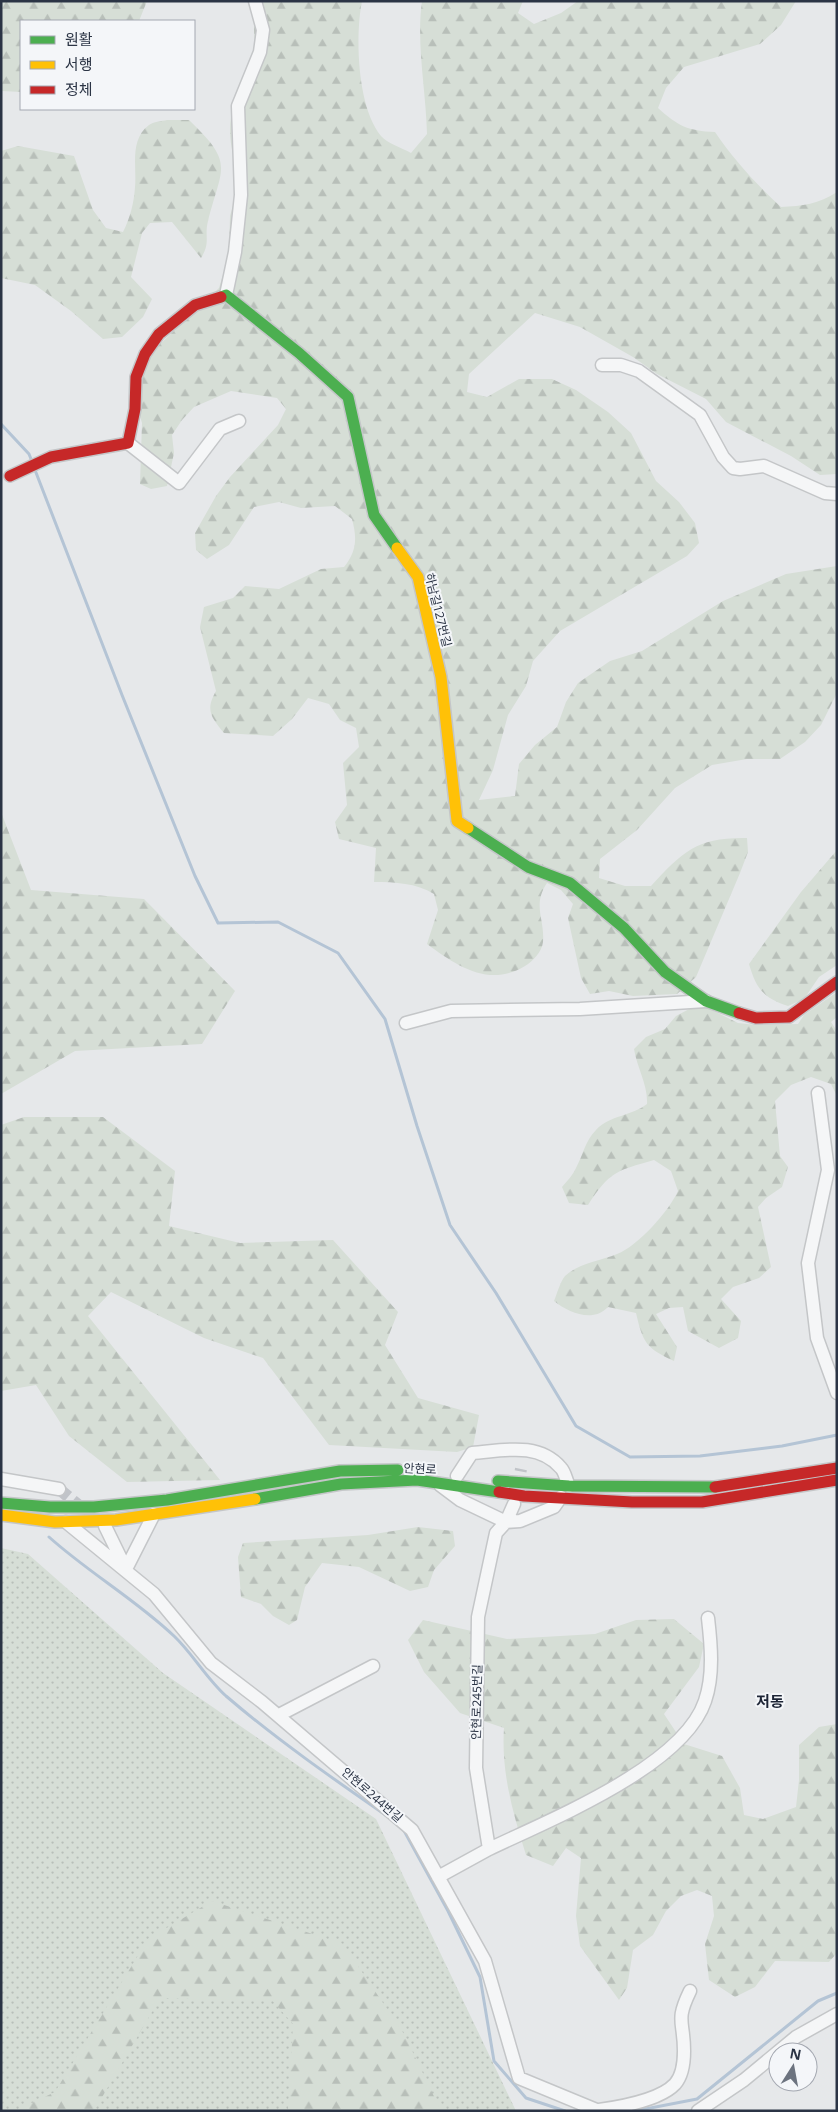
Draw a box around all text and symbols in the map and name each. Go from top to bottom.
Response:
legend [20,20,195,110]
text: 원활 [65,29,93,49]
text: 서행 [65,54,93,74]
text: 정체 [65,79,93,99]
street label: 하남길127번길 [421,571,456,649]
street label: 안현로 [403,1459,437,1478]
street label: 안현로245번길 [467,1664,486,1740]
district label: 저동 [756,1691,784,1711]
street label: 안현로244번길 [338,1763,407,1826]
north arrow [768,2042,818,2092]
text: N [788,2043,803,2064]

